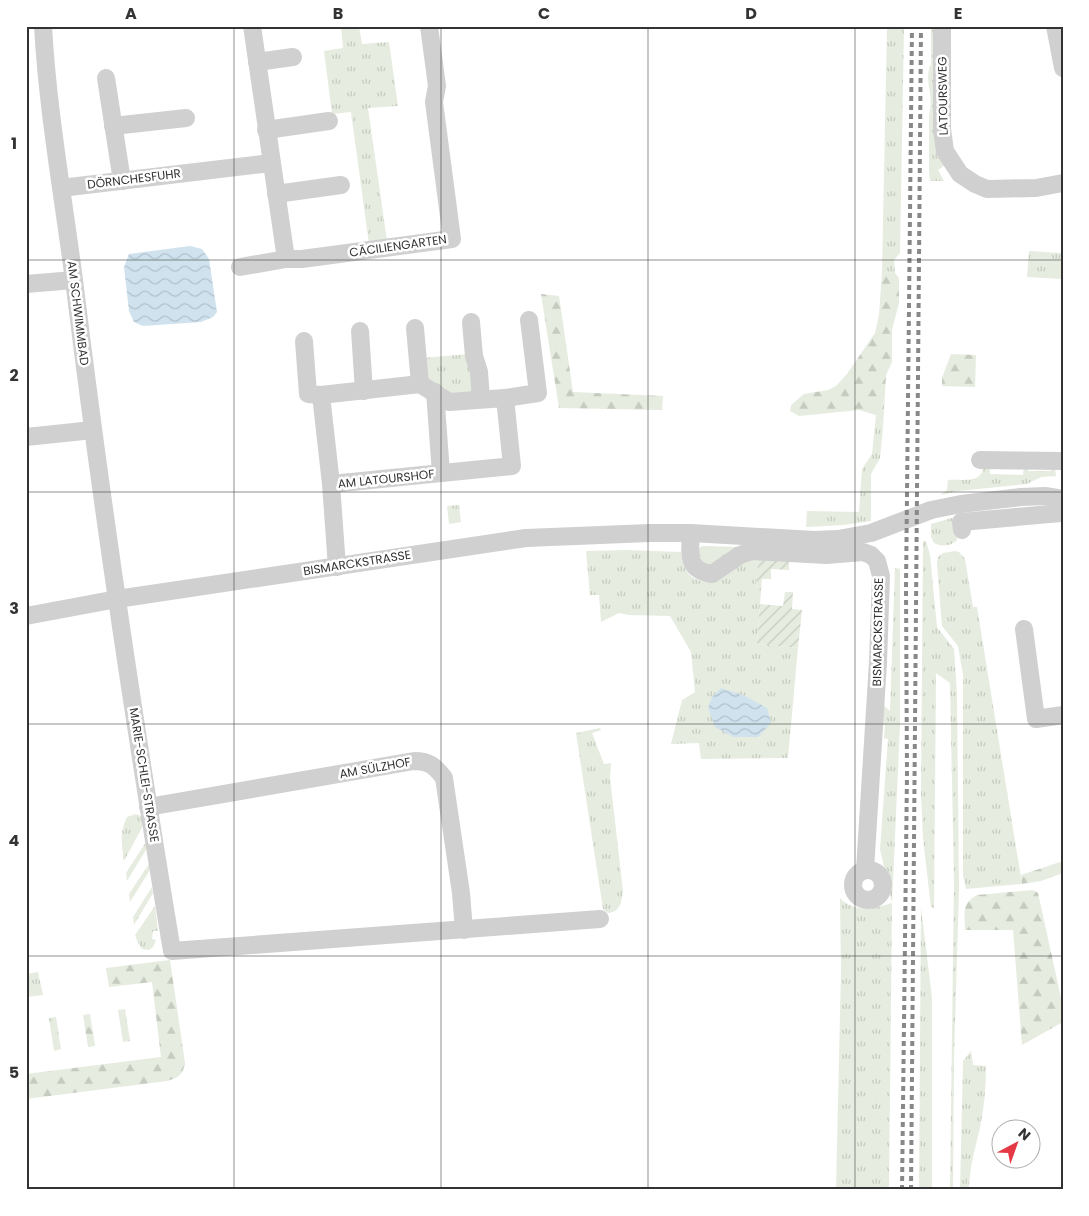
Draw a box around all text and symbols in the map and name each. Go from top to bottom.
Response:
text: A [125,2,137,25]
text: B [333,2,343,25]
text: C [538,2,550,25]
text: D [745,2,757,25]
text: E [954,2,962,25]
street label: LATOURSWEG [933,56,952,136]
text: 1 [11,132,17,155]
street label: DÖRNCHESFUHR [86,164,182,193]
street label: CÄCILIENGARTEN [348,230,448,261]
street label: AM SCHWIMMBAD [64,260,93,366]
text: 2 [9,364,19,387]
street label: AM LATOURSHOF [337,465,435,492]
street label: BISMARCKSTRASSE [302,546,412,579]
street label: BISMARCKSTRASSE [868,578,887,686]
text: 3 [9,597,19,620]
street label: MARIE-SCHLEI-STRASSE [125,706,164,843]
street label: AM SÜLZHOF [338,753,412,782]
text: 4 [9,829,20,852]
text: 5 [9,1061,19,1084]
north arrow [992,1118,1042,1168]
text: N [1014,1123,1035,1145]

